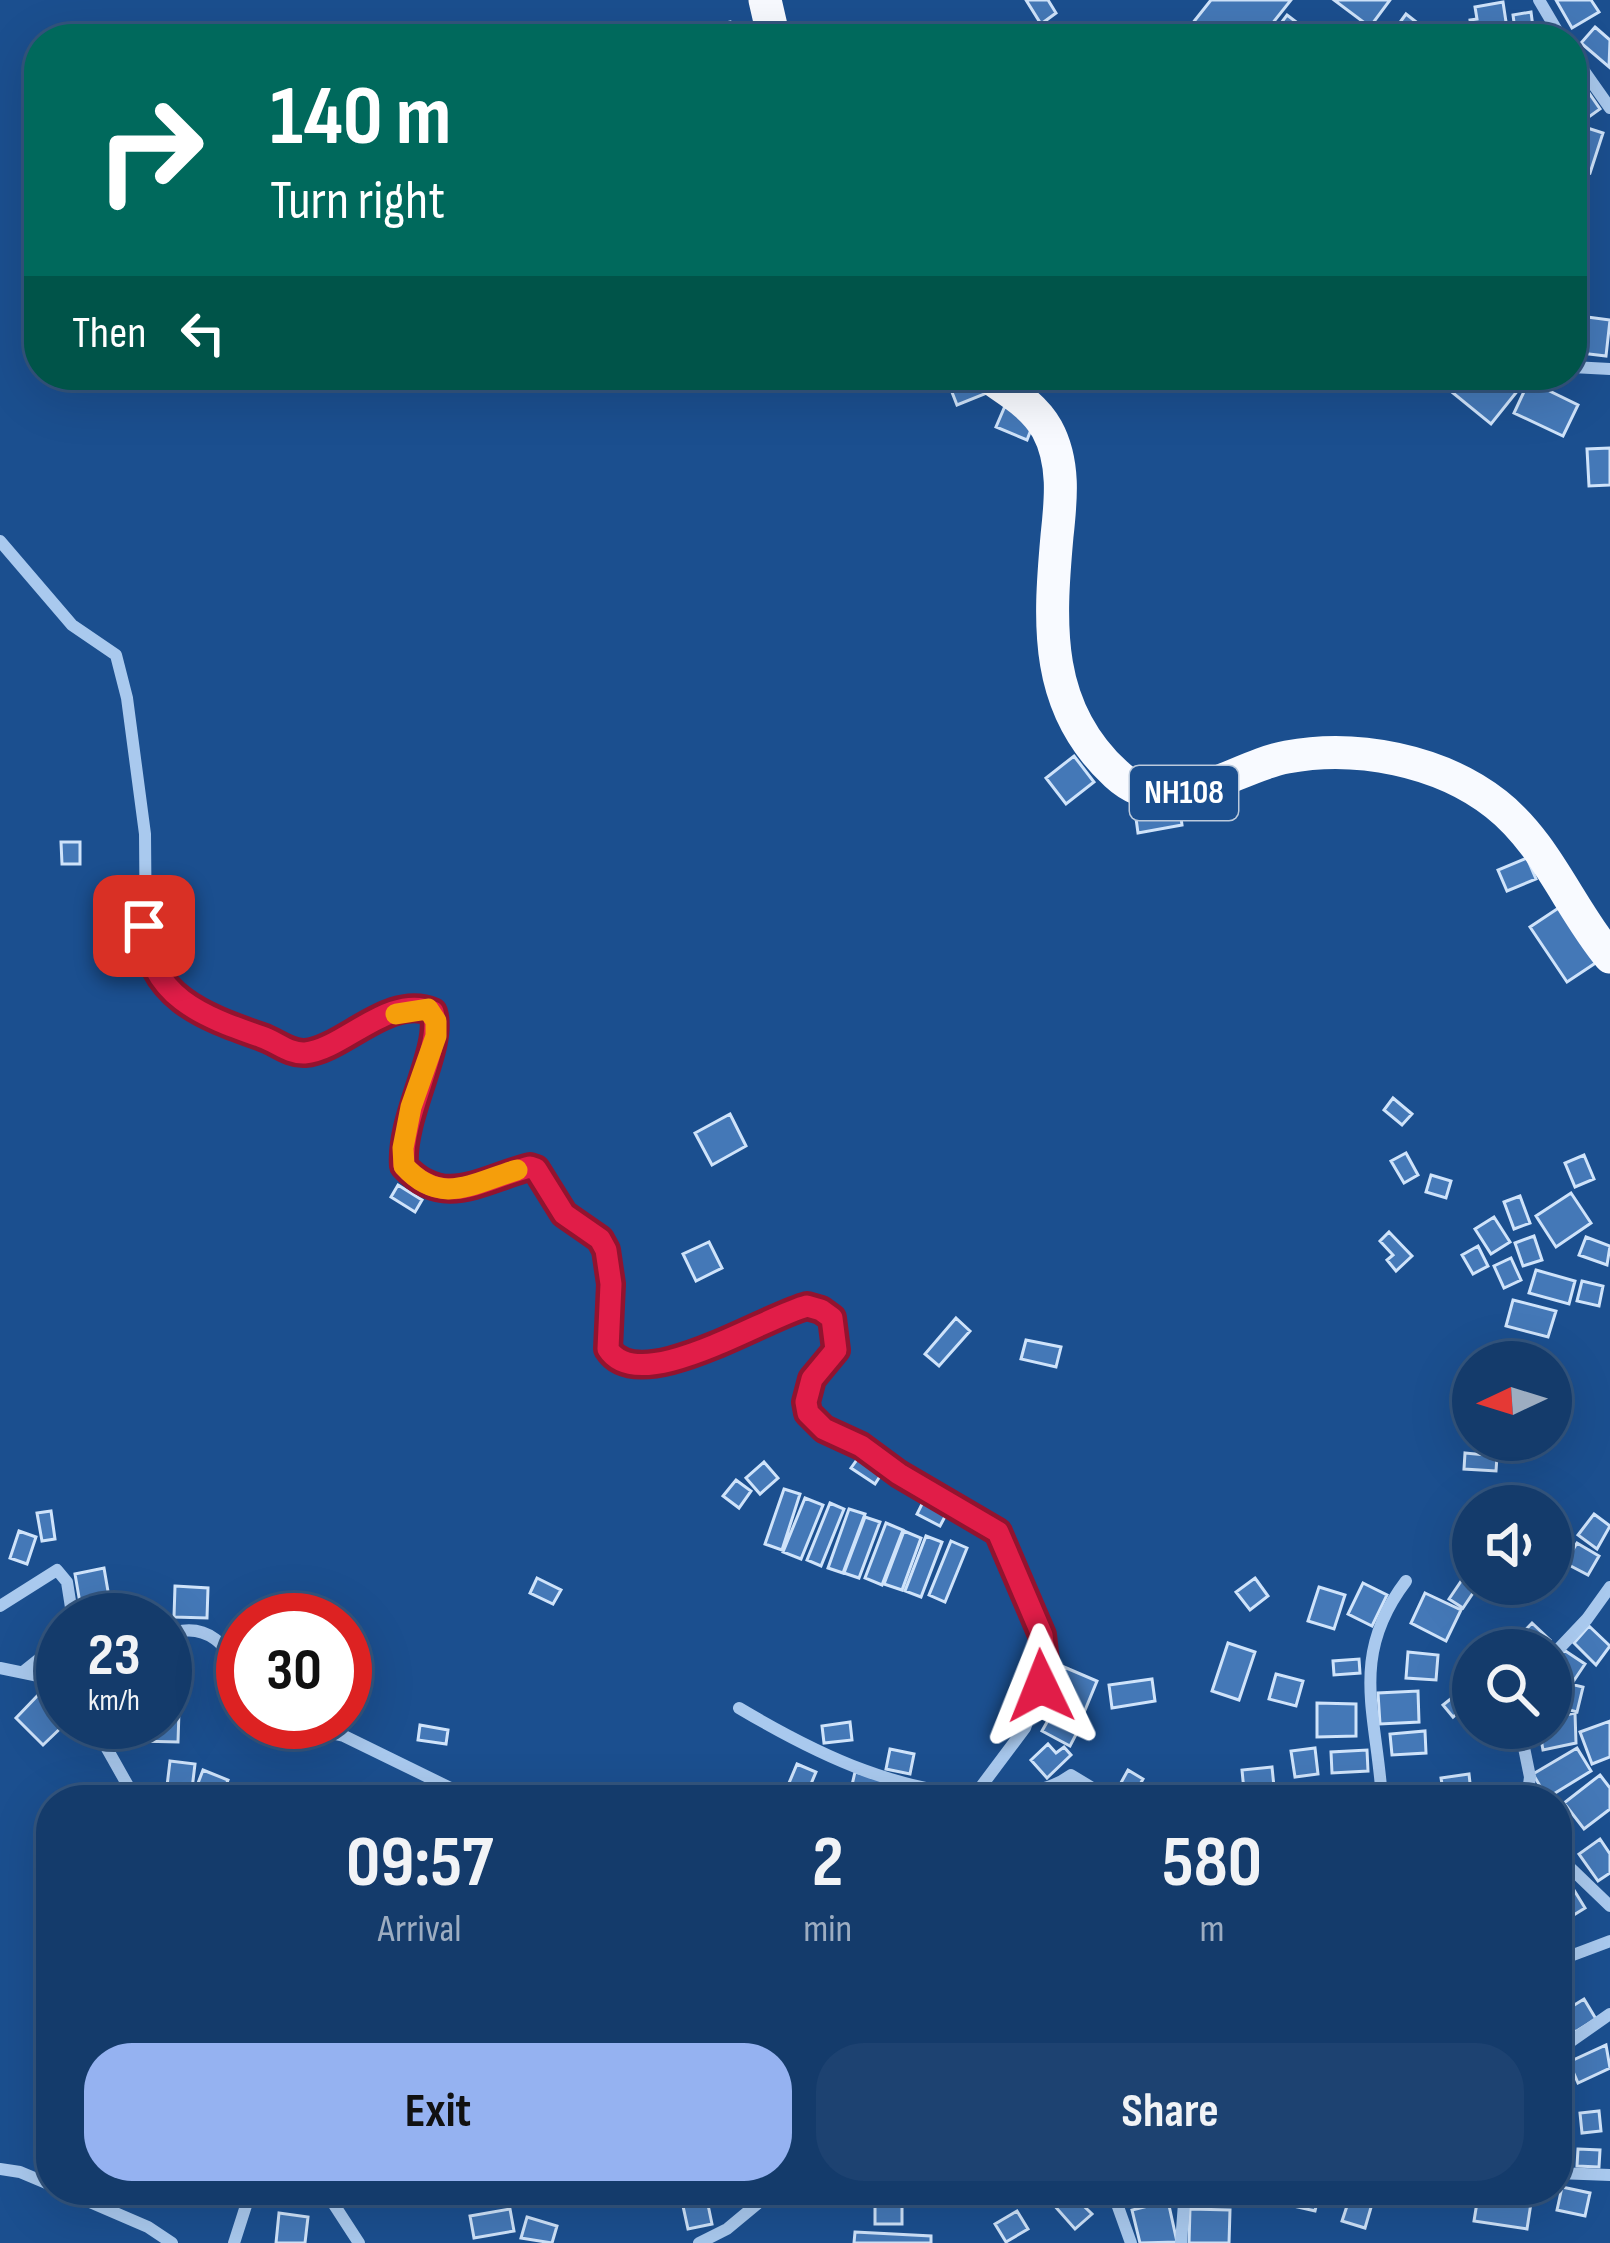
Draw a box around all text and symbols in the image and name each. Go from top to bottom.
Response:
text: 140 m [270,67,451,168]
icon: right [72,72,228,228]
text: Turn right [270,169,445,234]
icon: left [170,300,236,366]
text: Then [72,306,146,361]
road number: NH108 [1130,766,1238,820]
pin [93,875,195,977]
icon: arrive [111,893,177,959]
north arrow [1452,1341,1572,1461]
map controls [1452,1341,1572,1749]
button: sound [1452,1485,1572,1605]
speed limit sign: 30 [216,1593,372,1749]
text: 23 [87,1620,141,1692]
position arrow [978,1623,1104,1749]
button: search [1452,1629,1572,1749]
text: km/h [88,1683,140,1719]
text: 09:57 [346,1820,493,1907]
text: 2 [812,1820,843,1907]
text: 580 [1162,1820,1262,1907]
text: Arrival [378,1906,462,1953]
text: min [803,1906,852,1953]
text: m [1200,1906,1225,1953]
button: Exit [84,2043,792,2181]
button: Share [816,2043,1524,2181]

